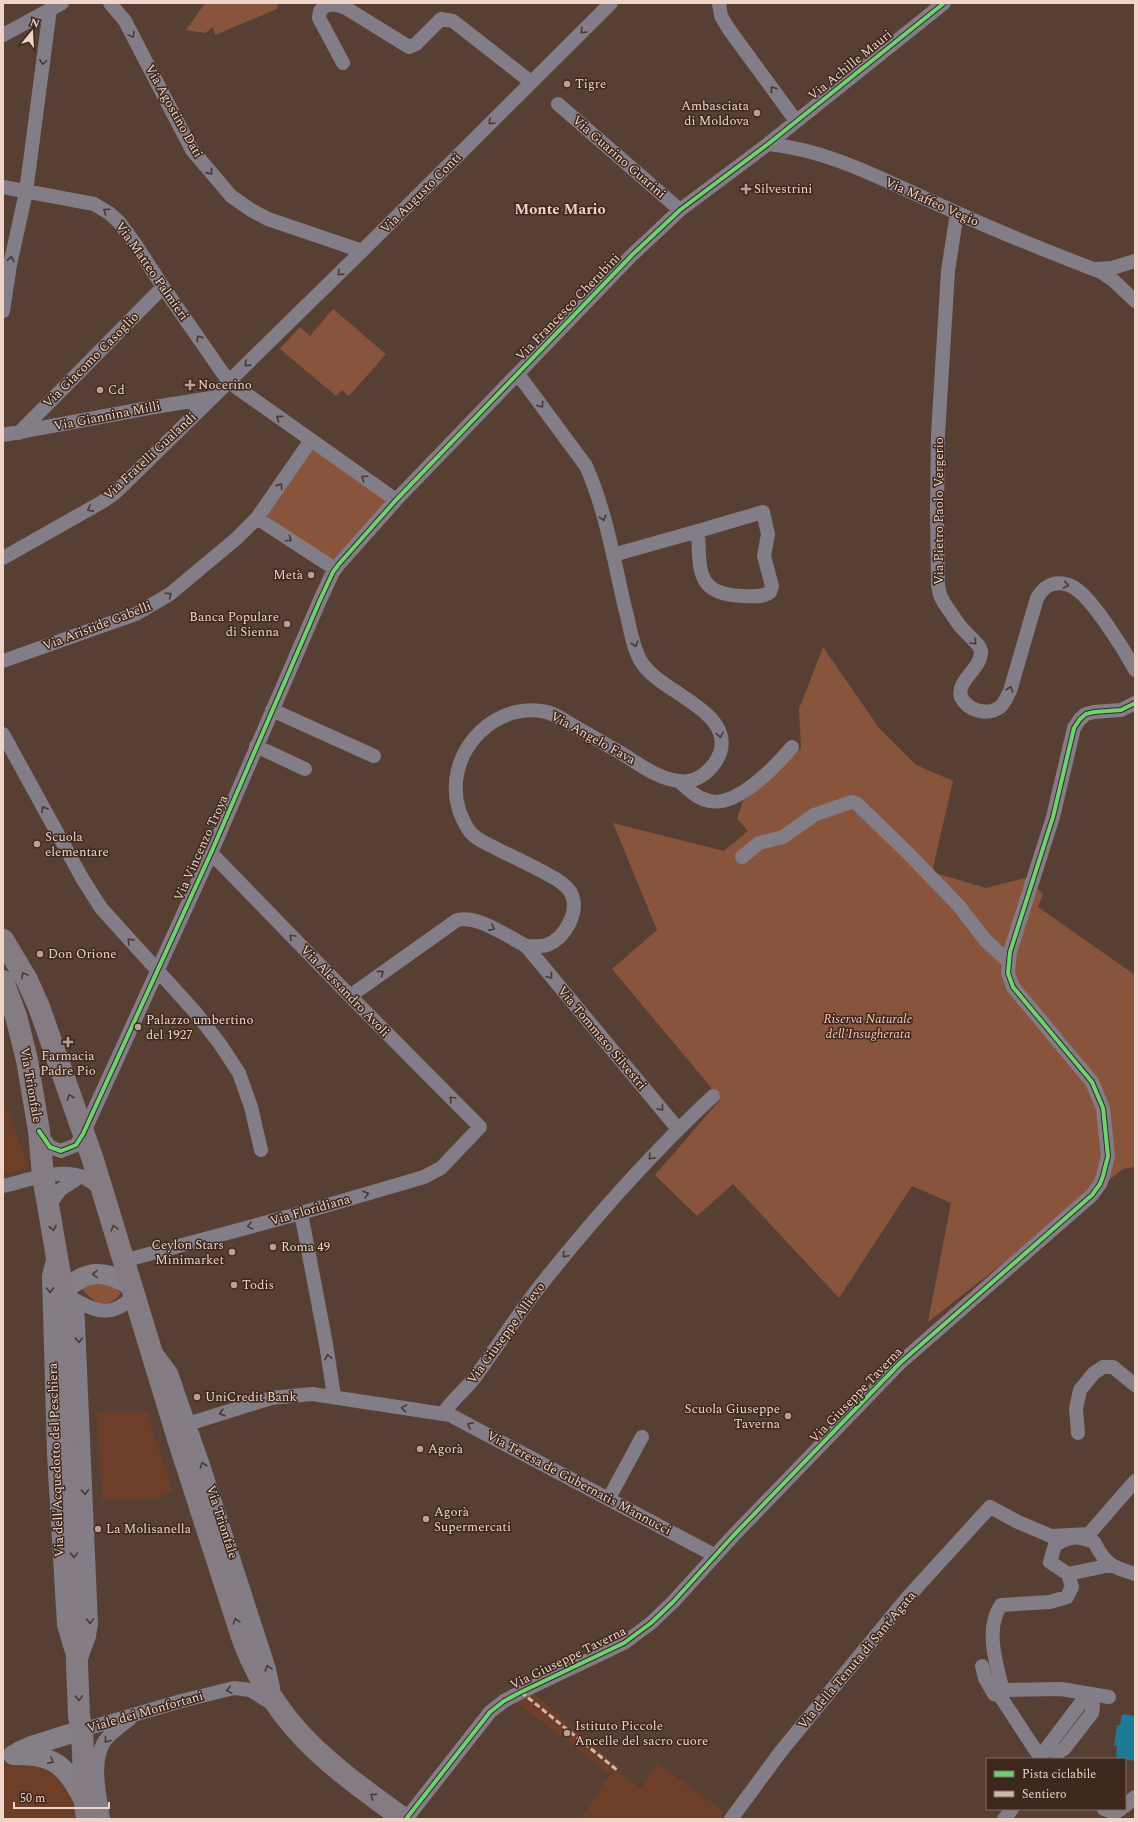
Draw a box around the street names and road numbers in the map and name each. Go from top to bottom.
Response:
street label: Via Achille Mauri [804,25,896,105]
street label: Via Agostino Dati [140,61,208,161]
street label: Via Guarino Guarini [568,111,670,203]
street label: Via Augusto Conti [376,148,466,238]
street label: Via Maffeo Vegio [882,172,982,232]
street label: Via Matteo Palmieri [110,217,194,325]
street label: Via Francesco Cherubini [511,248,625,366]
street label: Via Giacomo Casoglio [38,307,144,413]
street label: Via Giannina Milli [52,396,162,436]
street label: Via Fratelli Gualandi [99,407,201,505]
street label: Via Pietro Paolo Vergerio [929,437,949,585]
street label: Via Aristide Gabelli [40,596,154,656]
street label: Via Angelo Fava [547,706,640,770]
street label: Via Vincenzo Troya [169,791,234,904]
street label: Via Alessandro Avoli [296,940,394,1042]
street label: Via Tommaso Silvestri [553,982,651,1094]
street label: Via Trionfale [15,1046,47,1124]
street label: Via Floridiana [268,1189,353,1231]
street label: Via Giuseppe Allievo [462,1278,550,1388]
street label: Via Giuseppe Taverna [805,1342,908,1448]
street label: Via dell'Acquedotto del Peschiera [43,1362,69,1557]
street label: Via Teresa de Gubernatis Mannucci [483,1426,675,1540]
street label: Via Trionfale [201,1483,243,1561]
street label: Via della Tenuta di Sant'Agata [793,1586,921,1733]
street label: Via Giuseppe Taverna [507,1621,630,1695]
street label: Viale dei Monfortani [84,1686,206,1738]

